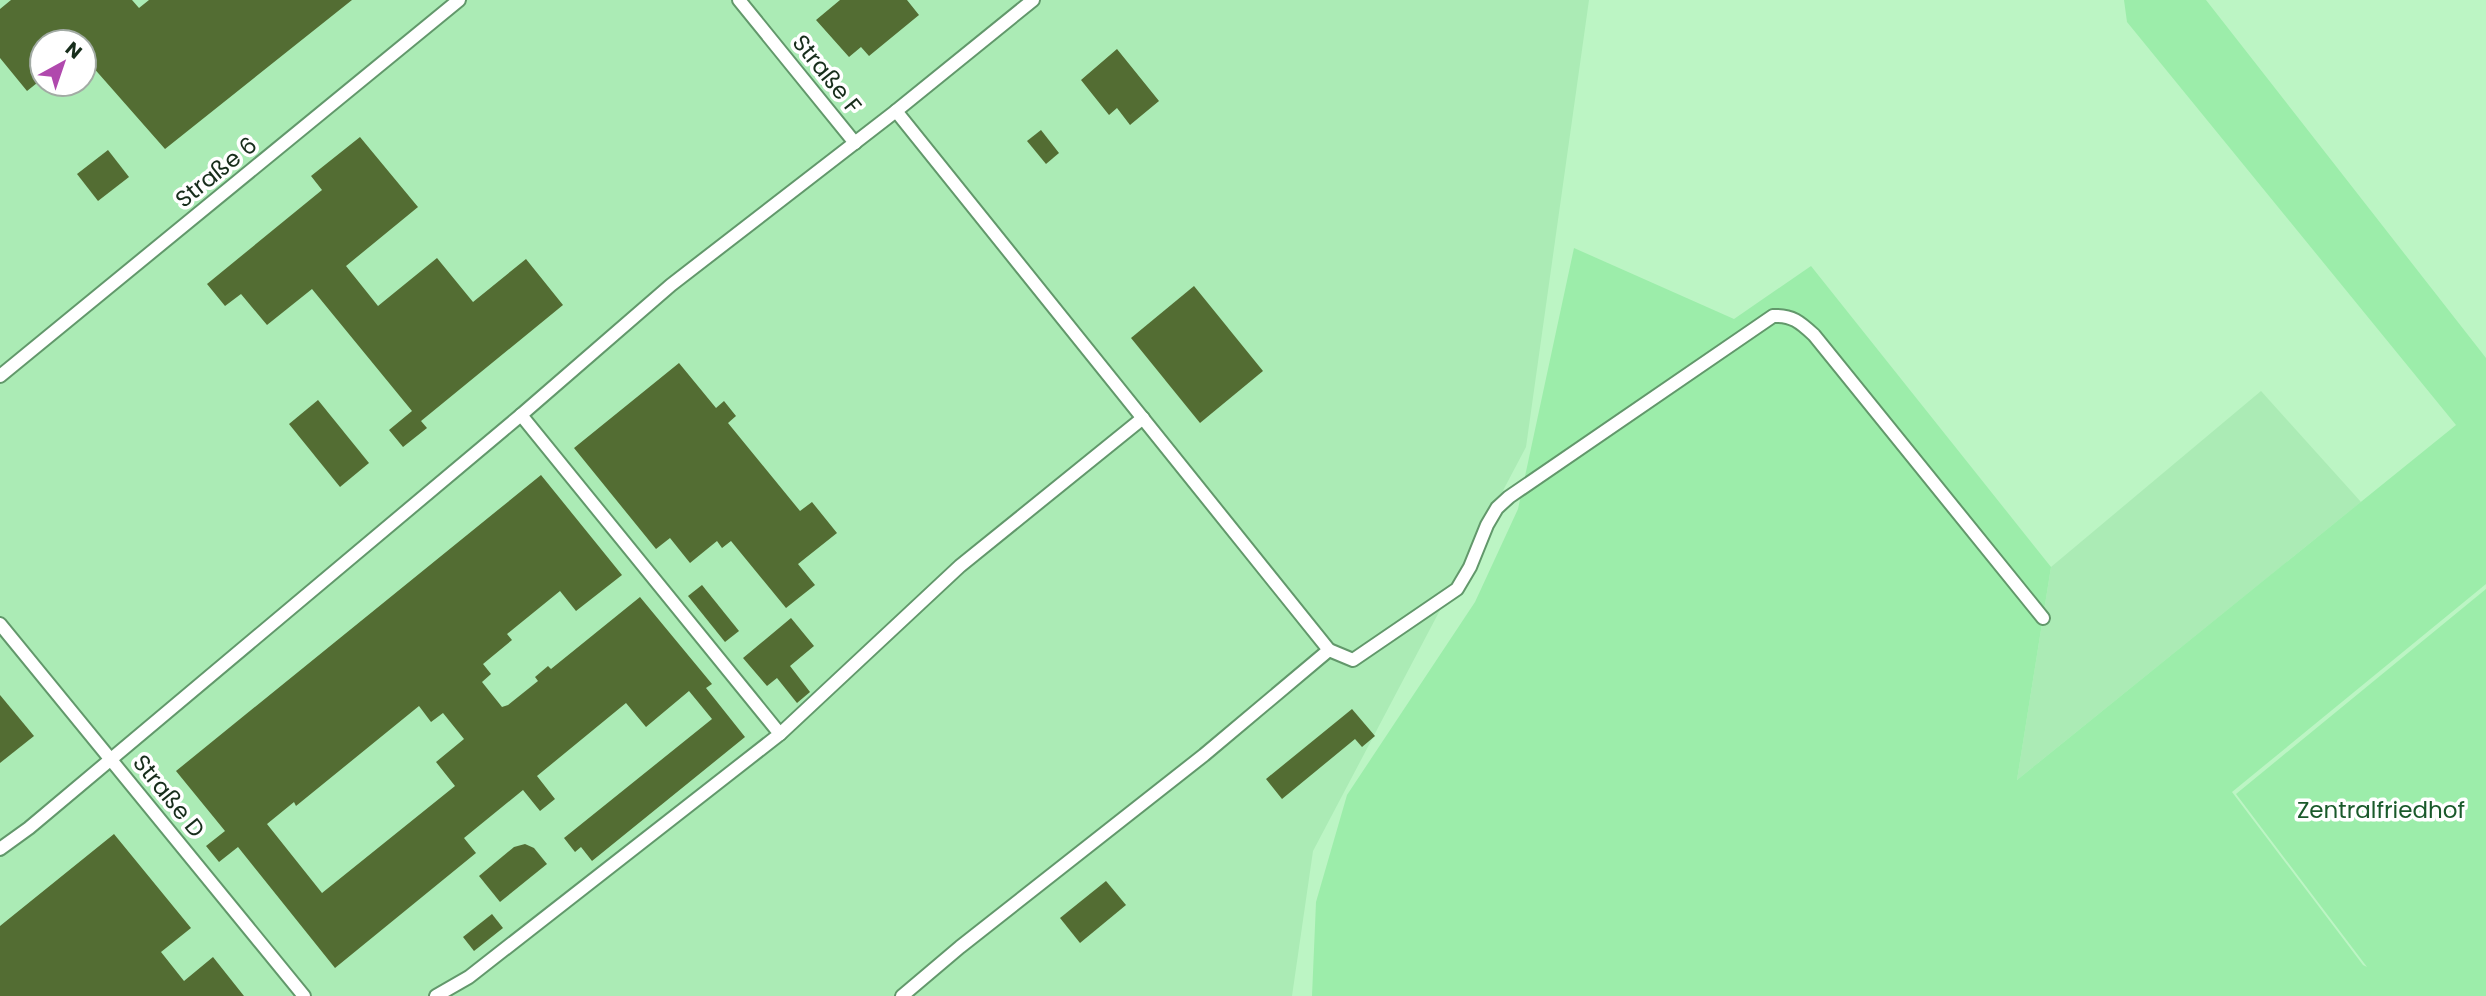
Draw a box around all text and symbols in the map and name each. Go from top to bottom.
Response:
north arrow [28,28,98,98]
street label: Straße F [785,28,869,120]
text: N [59,35,88,65]
street label: Straße 6 [168,129,264,215]
street label: Straße D [126,748,212,844]
park label: Zentralfriedhof [2297,794,2465,826]

